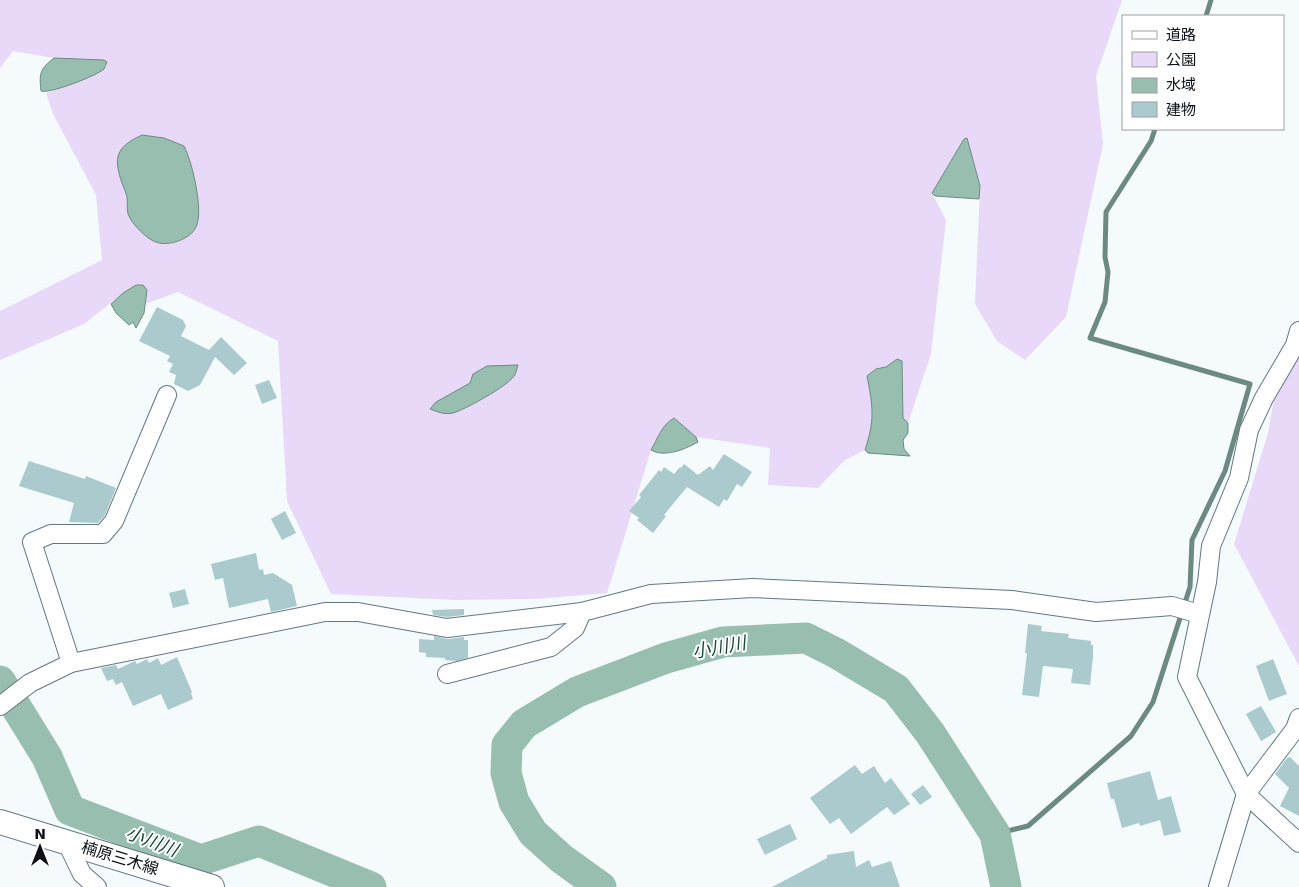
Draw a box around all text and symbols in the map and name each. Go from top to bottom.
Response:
legend [1122,15,1284,130]
text: 道路 [1166,26,1196,44]
text: 公園 [1166,51,1196,69]
text: 水域 [1166,76,1196,94]
text: 建物 [1166,101,1196,119]
water label: 小川川 [691,632,749,662]
north arrow [15,822,65,872]
water label: 小川川 [123,822,183,861]
text: N [34,826,46,842]
street label: 楠原三木線 [79,837,161,879]

